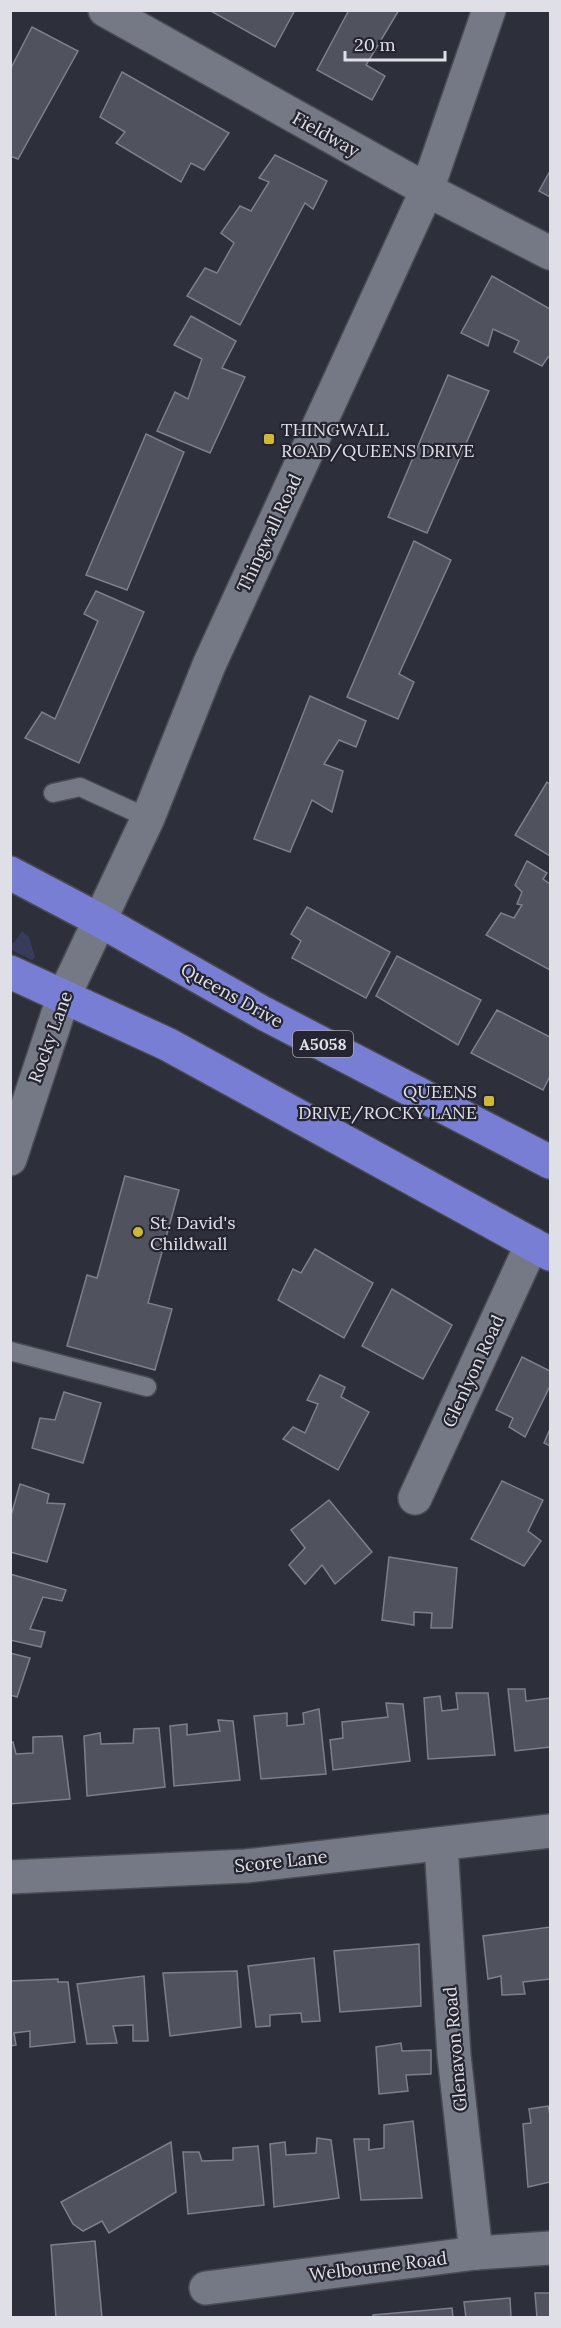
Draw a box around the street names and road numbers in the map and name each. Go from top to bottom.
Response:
street label: Fieldway [288,106,364,162]
street label: Thingwall Road [231,470,307,596]
street label: Queens Drive [177,957,287,1033]
street label: Rocky Lane [23,988,77,1086]
road number: A5058 [293,1031,353,1057]
street label: Glenlyon Road [437,1311,509,1431]
street label: Score Lane [233,1845,329,1877]
street label: Glenavon Road [438,1985,472,2112]
street label: Welbourne Road [308,2246,448,2286]

